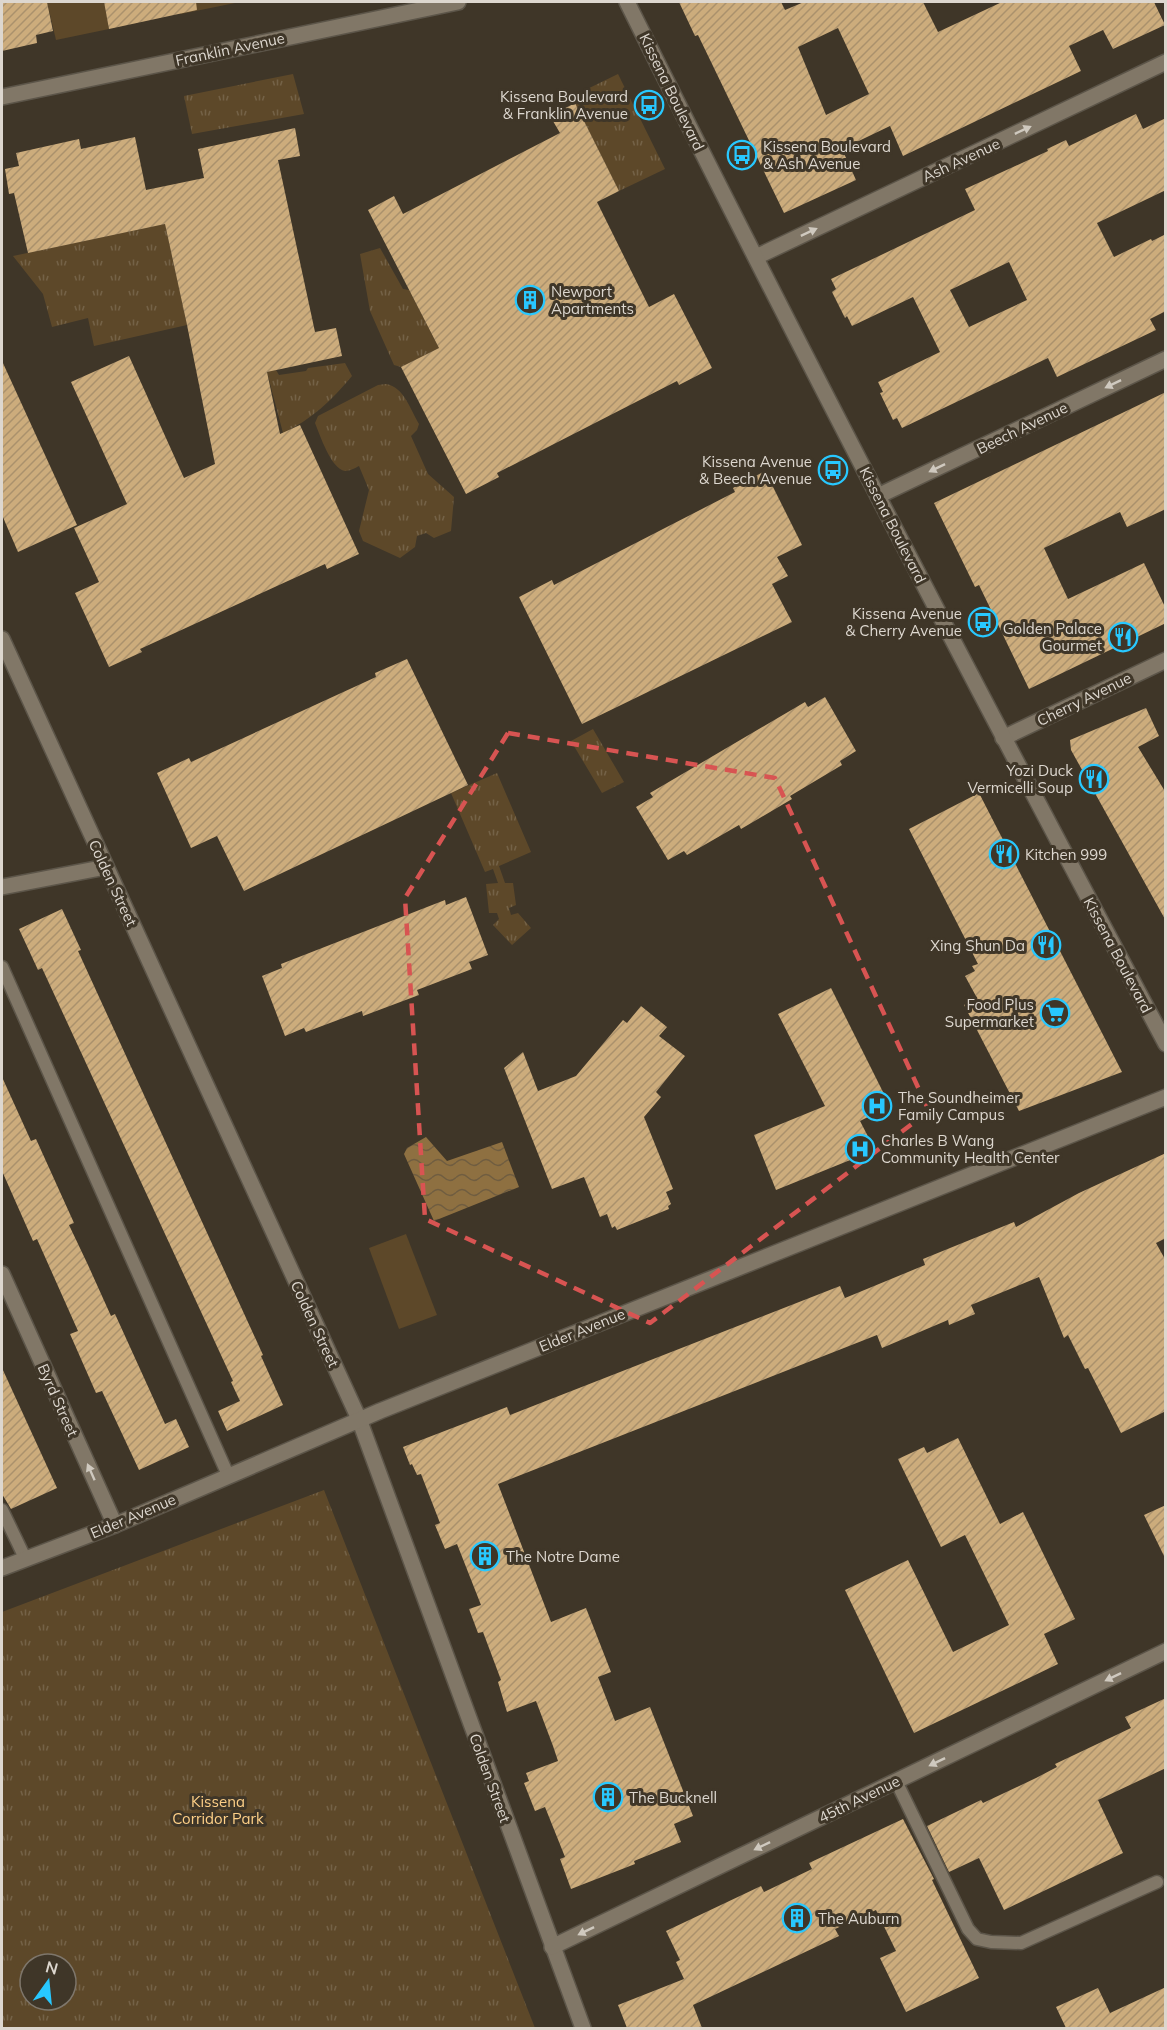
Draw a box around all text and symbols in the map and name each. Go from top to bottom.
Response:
street label: Franklin Avenue [174,28,286,70]
street label: Kissena Boulevard [635,30,709,154]
place label: Kissena Boulevard & Franklin Avenue [500,87,628,123]
bus stop icon: Kissena Boulevard & Franklin Avenue [633,89,665,121]
one-way arrow [1014,126,1031,135]
street label: Ash Avenue [919,134,1003,186]
place label: Kissena Boulevard & Ash Avenue [763,137,891,173]
bus stop icon: Kissena Boulevard & Ash Avenue [726,139,758,171]
one-way arrow [800,228,817,237]
place label: Newport Apartments [551,282,634,318]
building icon: Newport Apartments [514,284,546,316]
one-way arrow [1104,379,1121,389]
street label: Beech Avenue [973,398,1071,458]
place label: Kissena Avenue & Beech Avenue [699,452,812,488]
bus stop icon: Kissena Avenue & Beech Avenue [817,454,849,486]
street label: Kissena Boulevard [855,464,931,586]
one-way arrow [928,464,945,473]
place label: Kissena Avenue & Cherry Avenue [845,604,962,640]
bus stop icon: Kissena Avenue & Cherry Avenue [967,606,999,638]
place label: Golden Palace Gourmet [1003,619,1102,655]
restaurant icon: Golden Palace Gourmet [1107,621,1139,653]
street label: Cherry Avenue [1034,668,1134,730]
place label: Yozi Duck Vermicelli Soup [967,761,1073,797]
restaurant icon: Yozi Duck Vermicelli Soup [1078,763,1110,795]
street label: Colden Street [85,837,141,929]
restaurant icon: Kitchen 999 [988,838,1020,870]
place label: Kitchen 999 [1025,845,1107,864]
street label: Kissena Boulevard [1080,894,1156,1016]
restaurant icon: Xing Shun Da [1030,929,1062,961]
place label: Xing Shun Da [930,936,1025,955]
place label: Food Plus Supermarket [945,995,1034,1031]
supermarket icon: Food Plus Supermarket [1039,997,1071,1029]
place label: The Soundheimer Family Campus [898,1088,1020,1124]
hospital icon: The Soundheimer Family Campus [861,1090,893,1122]
place label: Charles B Wang Community Health Center [881,1131,1060,1167]
hospital icon: Charles B Wang Community Health Center [844,1133,876,1165]
street label: Colden Street [287,1278,343,1370]
street label: Elder Avenue [536,1304,628,1356]
street label: Byrd Street [33,1361,83,1439]
one-way arrow [86,1463,95,1480]
street label: Elder Avenue [87,1489,179,1543]
building icon: The Notre Dame [469,1540,501,1572]
place label: The Notre Dame [506,1547,620,1566]
one-way arrow [1104,1672,1121,1681]
street label: Colden Street [465,1731,515,1825]
one-way arrow [929,1757,946,1766]
street label: 45th Avenue [815,1771,903,1827]
building icon: The Bucknell [592,1781,624,1813]
place label: The Bucknell [629,1788,717,1807]
park label: Kissena Corridor Park [172,1792,264,1828]
one-way arrow [753,1842,770,1851]
building icon: The Auburn [781,1902,813,1934]
place label: The Auburn [818,1909,900,1928]
one-way arrow [577,1926,594,1936]
north arrow [18,1952,78,2012]
text: N [43,1956,60,1979]

